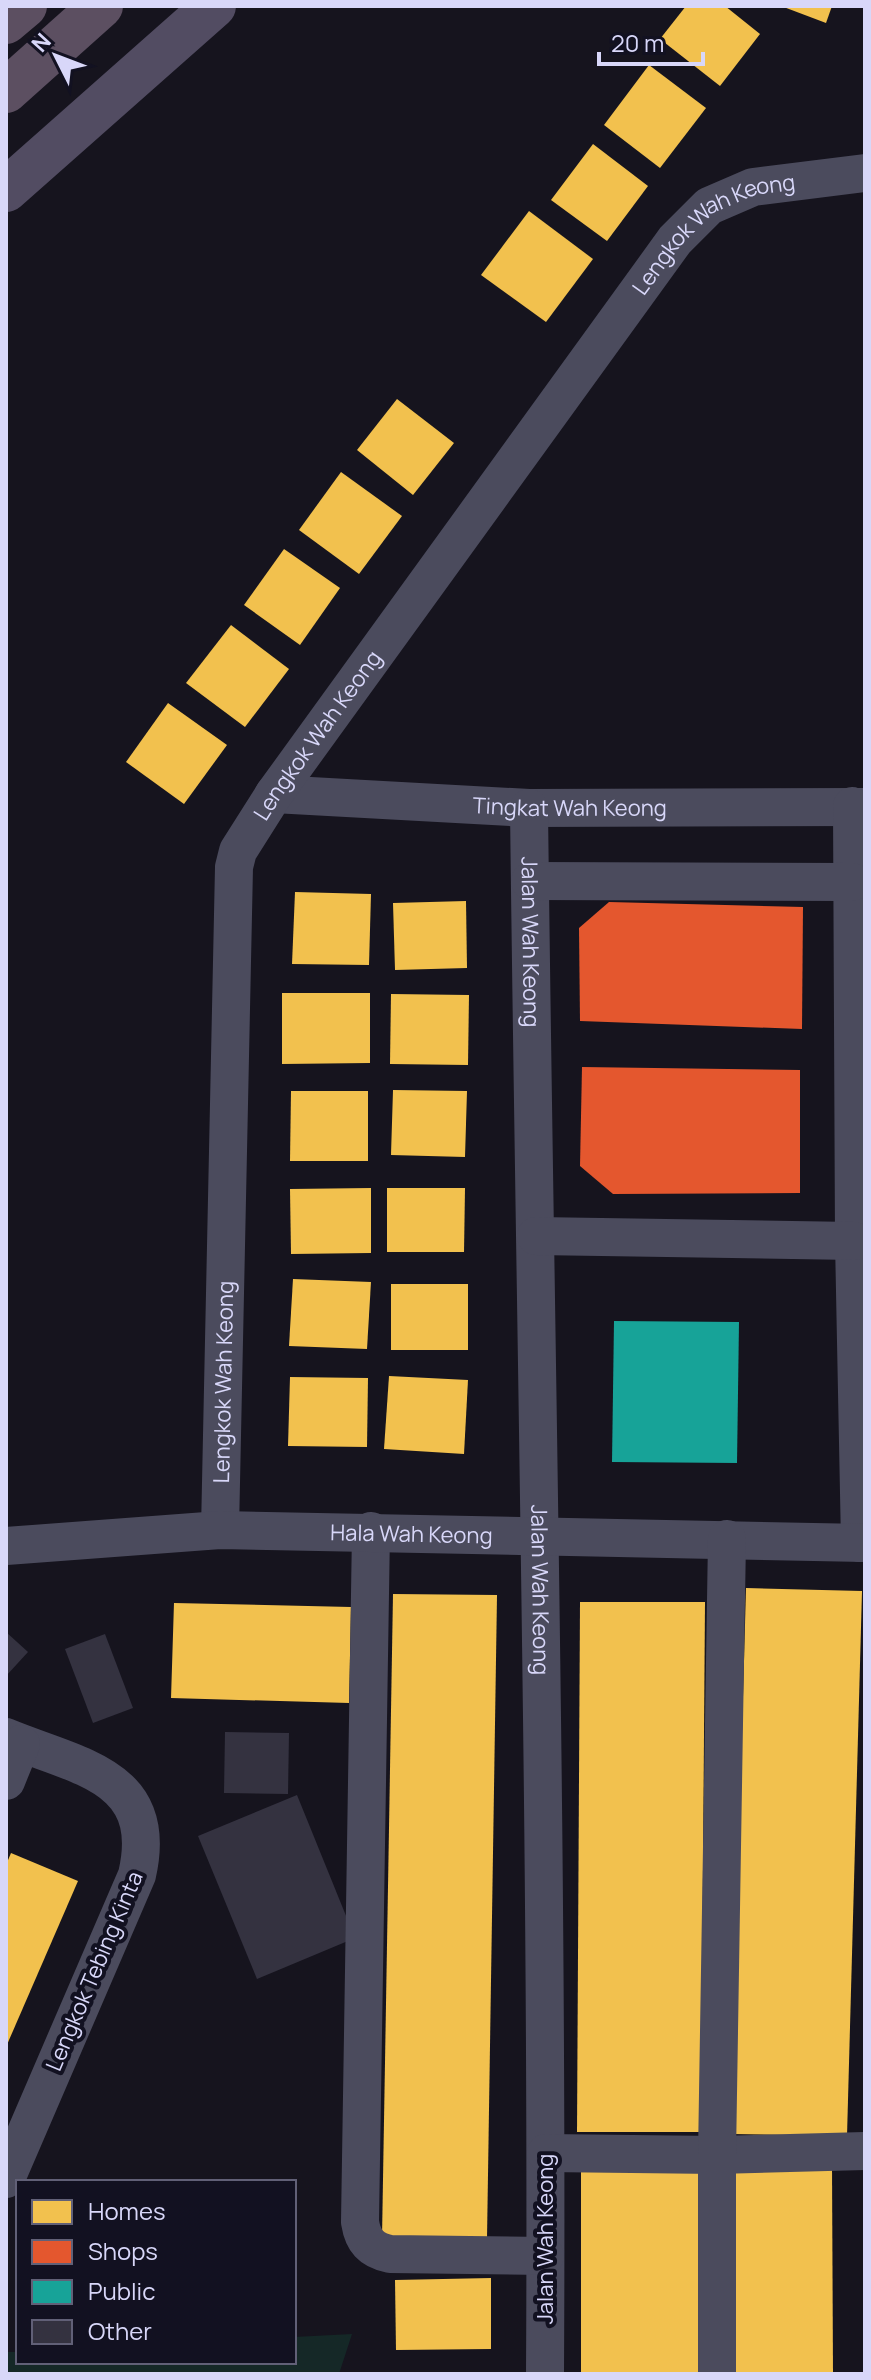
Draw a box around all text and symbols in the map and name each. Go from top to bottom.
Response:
north arrow [16,16,96,96]
scale bar [599,16,703,66]
text: 20 m [611,26,664,59]
text: N [25,27,58,59]
street label: Lengkok Wah Keong [625,167,797,301]
street label: Lengkok Wah Keong [246,644,388,826]
street label: Tingkat Wah Keong [472,790,667,823]
street label: Jalan Wah Keong [515,856,547,1028]
street label: Lengkok Wah Keong [206,1281,240,1484]
street label: Jalan Wah Keong [524,1504,557,1675]
street label: Hala Wah Keong [330,1517,493,1550]
street label: Lengkok Tebing Kinta [38,1867,150,2075]
street label: Jalan Wah Keong [530,2154,560,2324]
legend [16,2180,296,2364]
text: Homes [88,2194,166,2227]
text: Shops [88,2234,158,2267]
text: Public [88,2274,155,2307]
text: Other [88,2314,152,2347]

